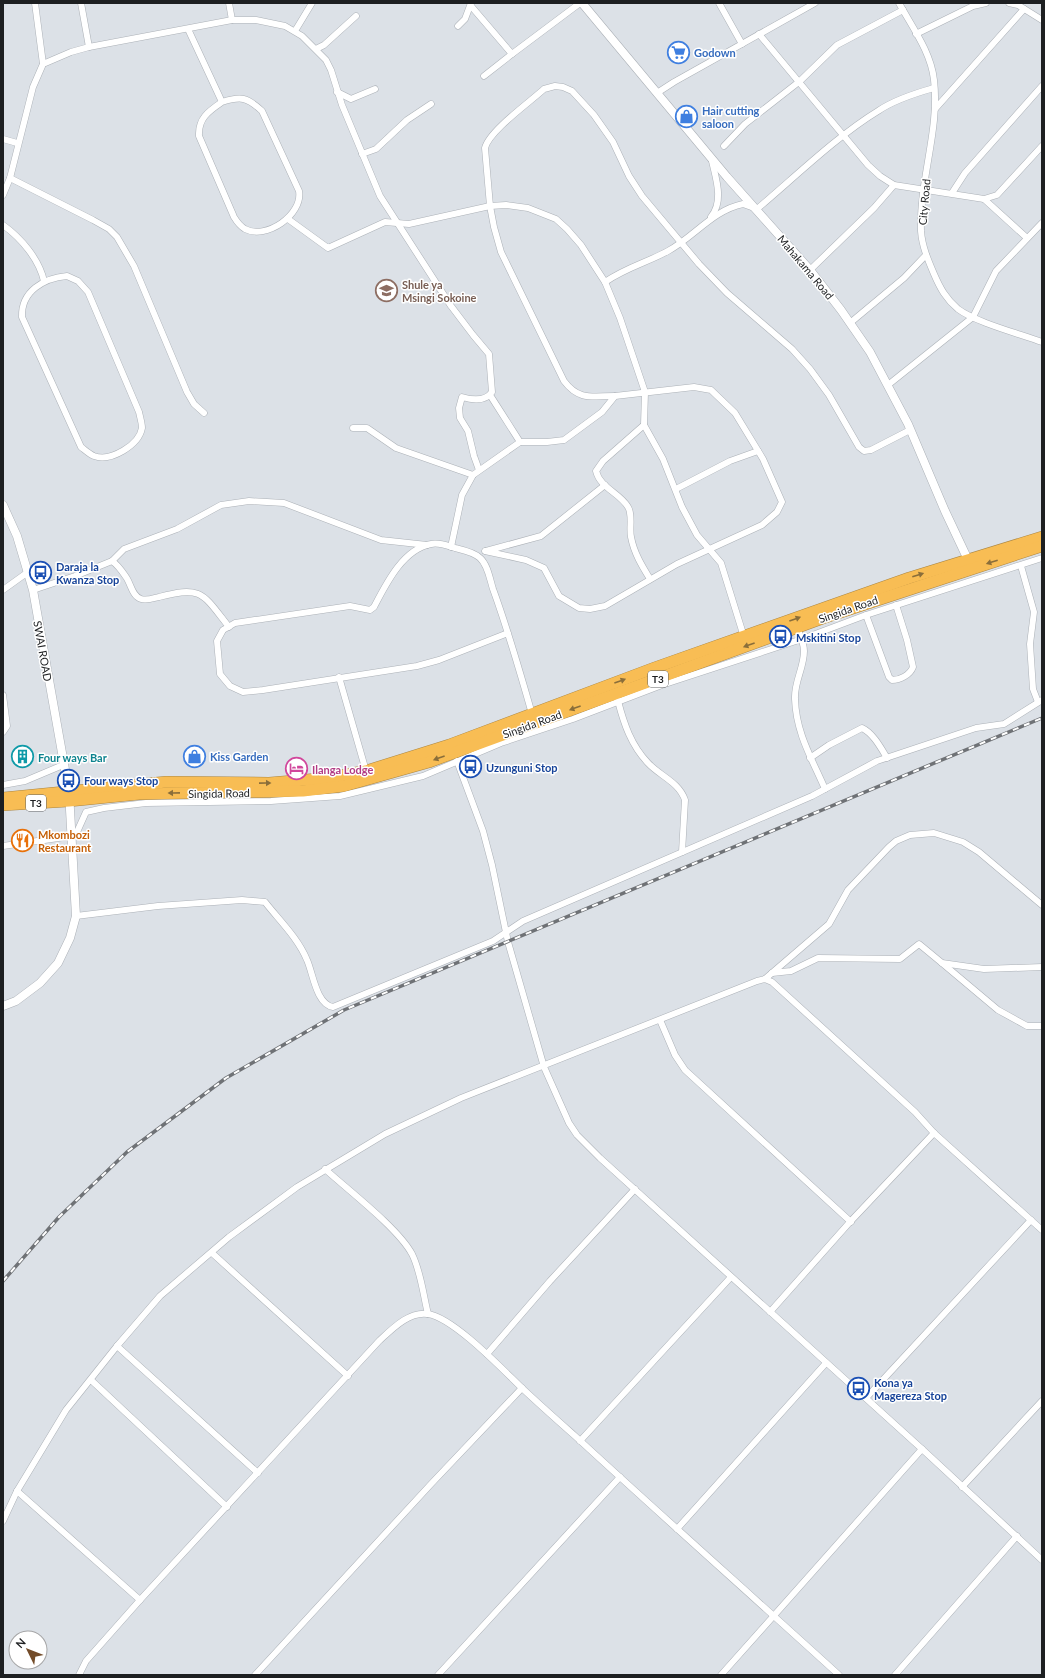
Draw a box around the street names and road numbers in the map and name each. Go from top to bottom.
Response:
street label: City Road [915,178,933,226]
street label: Mahakama Road [775,232,837,302]
street label: Singida Road [817,593,879,625]
street label: SWAI ROAD [31,620,55,682]
road number: T3 [648,671,668,687]
street label: Singida Road [501,707,563,741]
street label: Singida Road [188,786,250,800]
road number: T3 [26,795,46,811]

